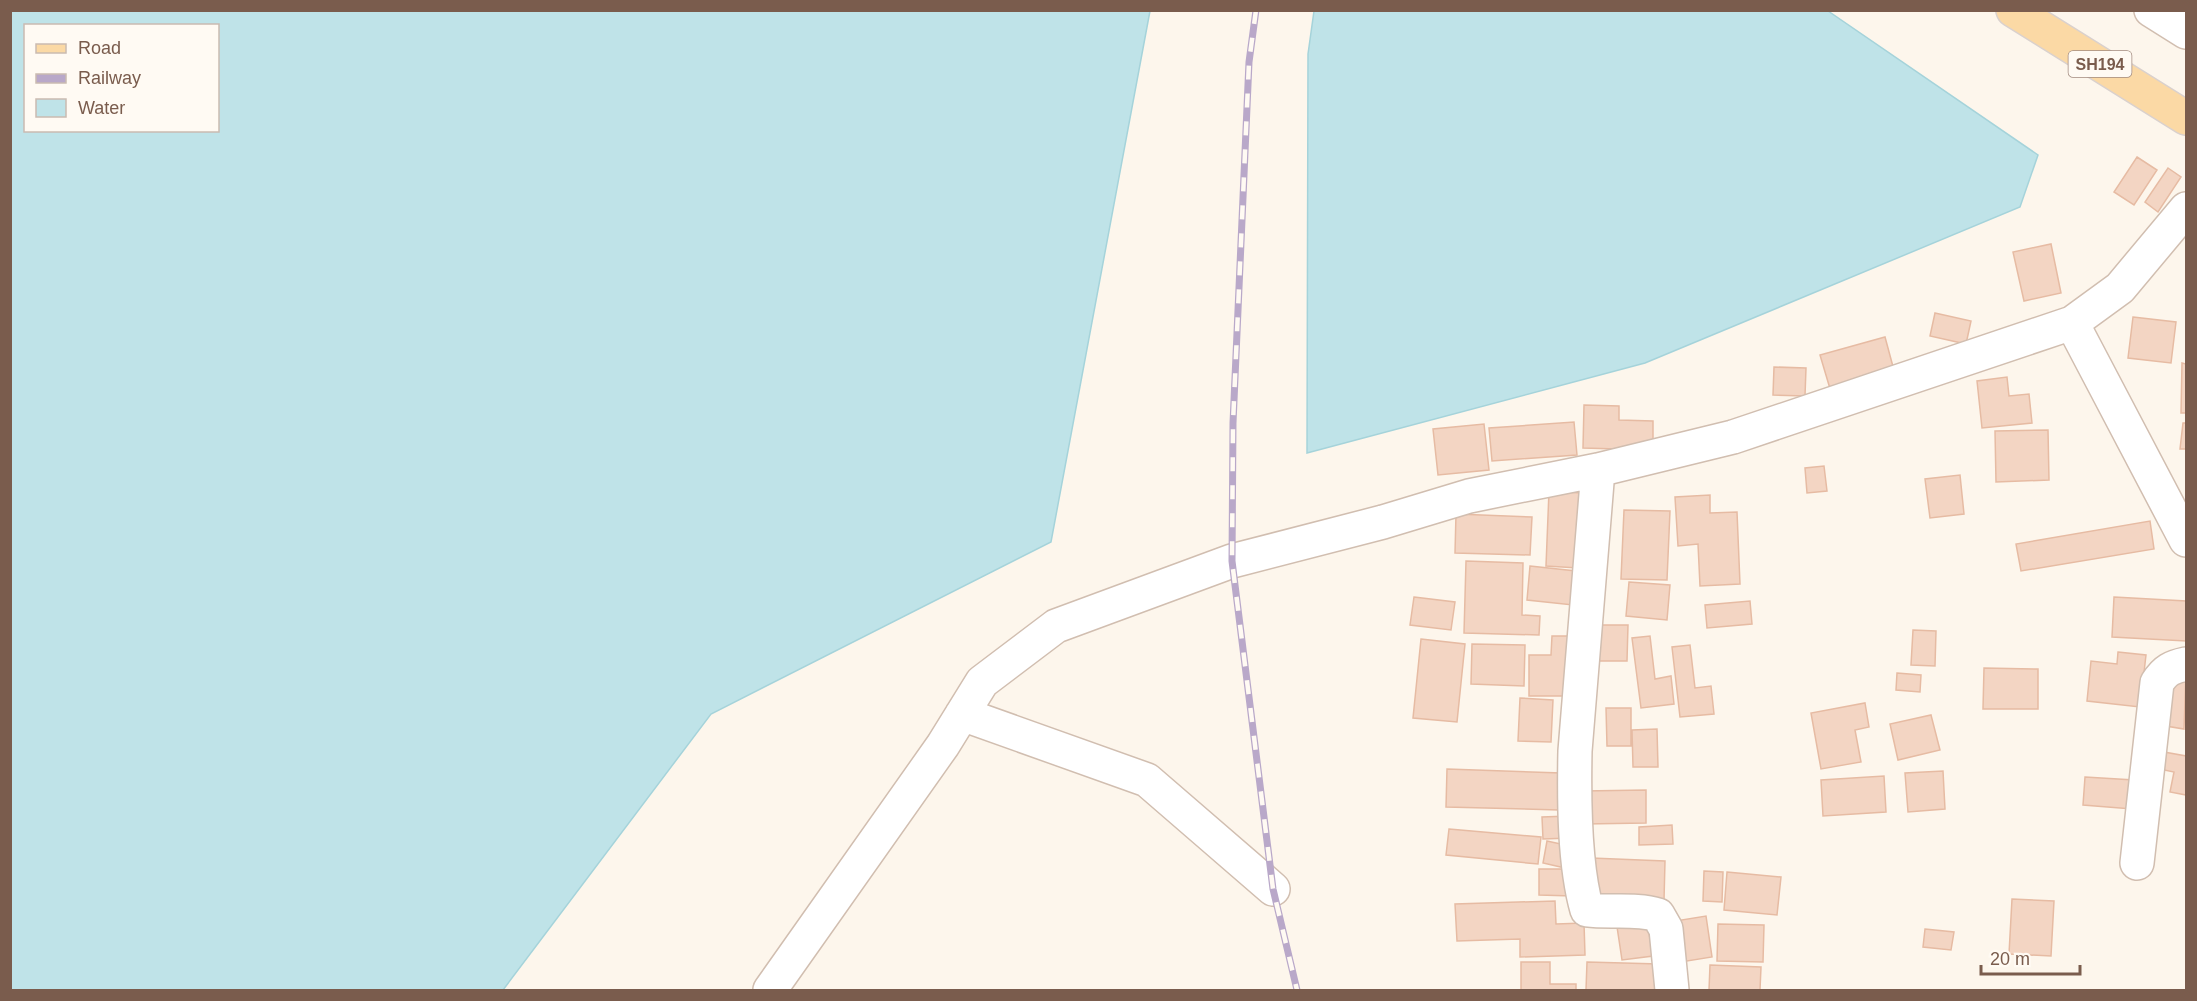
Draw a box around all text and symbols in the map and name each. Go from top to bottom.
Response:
legend [24,24,219,132]
text: Road [78,38,121,58]
road number: SH194 [2068,51,2132,77]
text: Railway [78,68,141,88]
text: Water [78,98,125,118]
scale bar [1981,938,2080,976]
text: 20 m [1990,949,2030,969]

